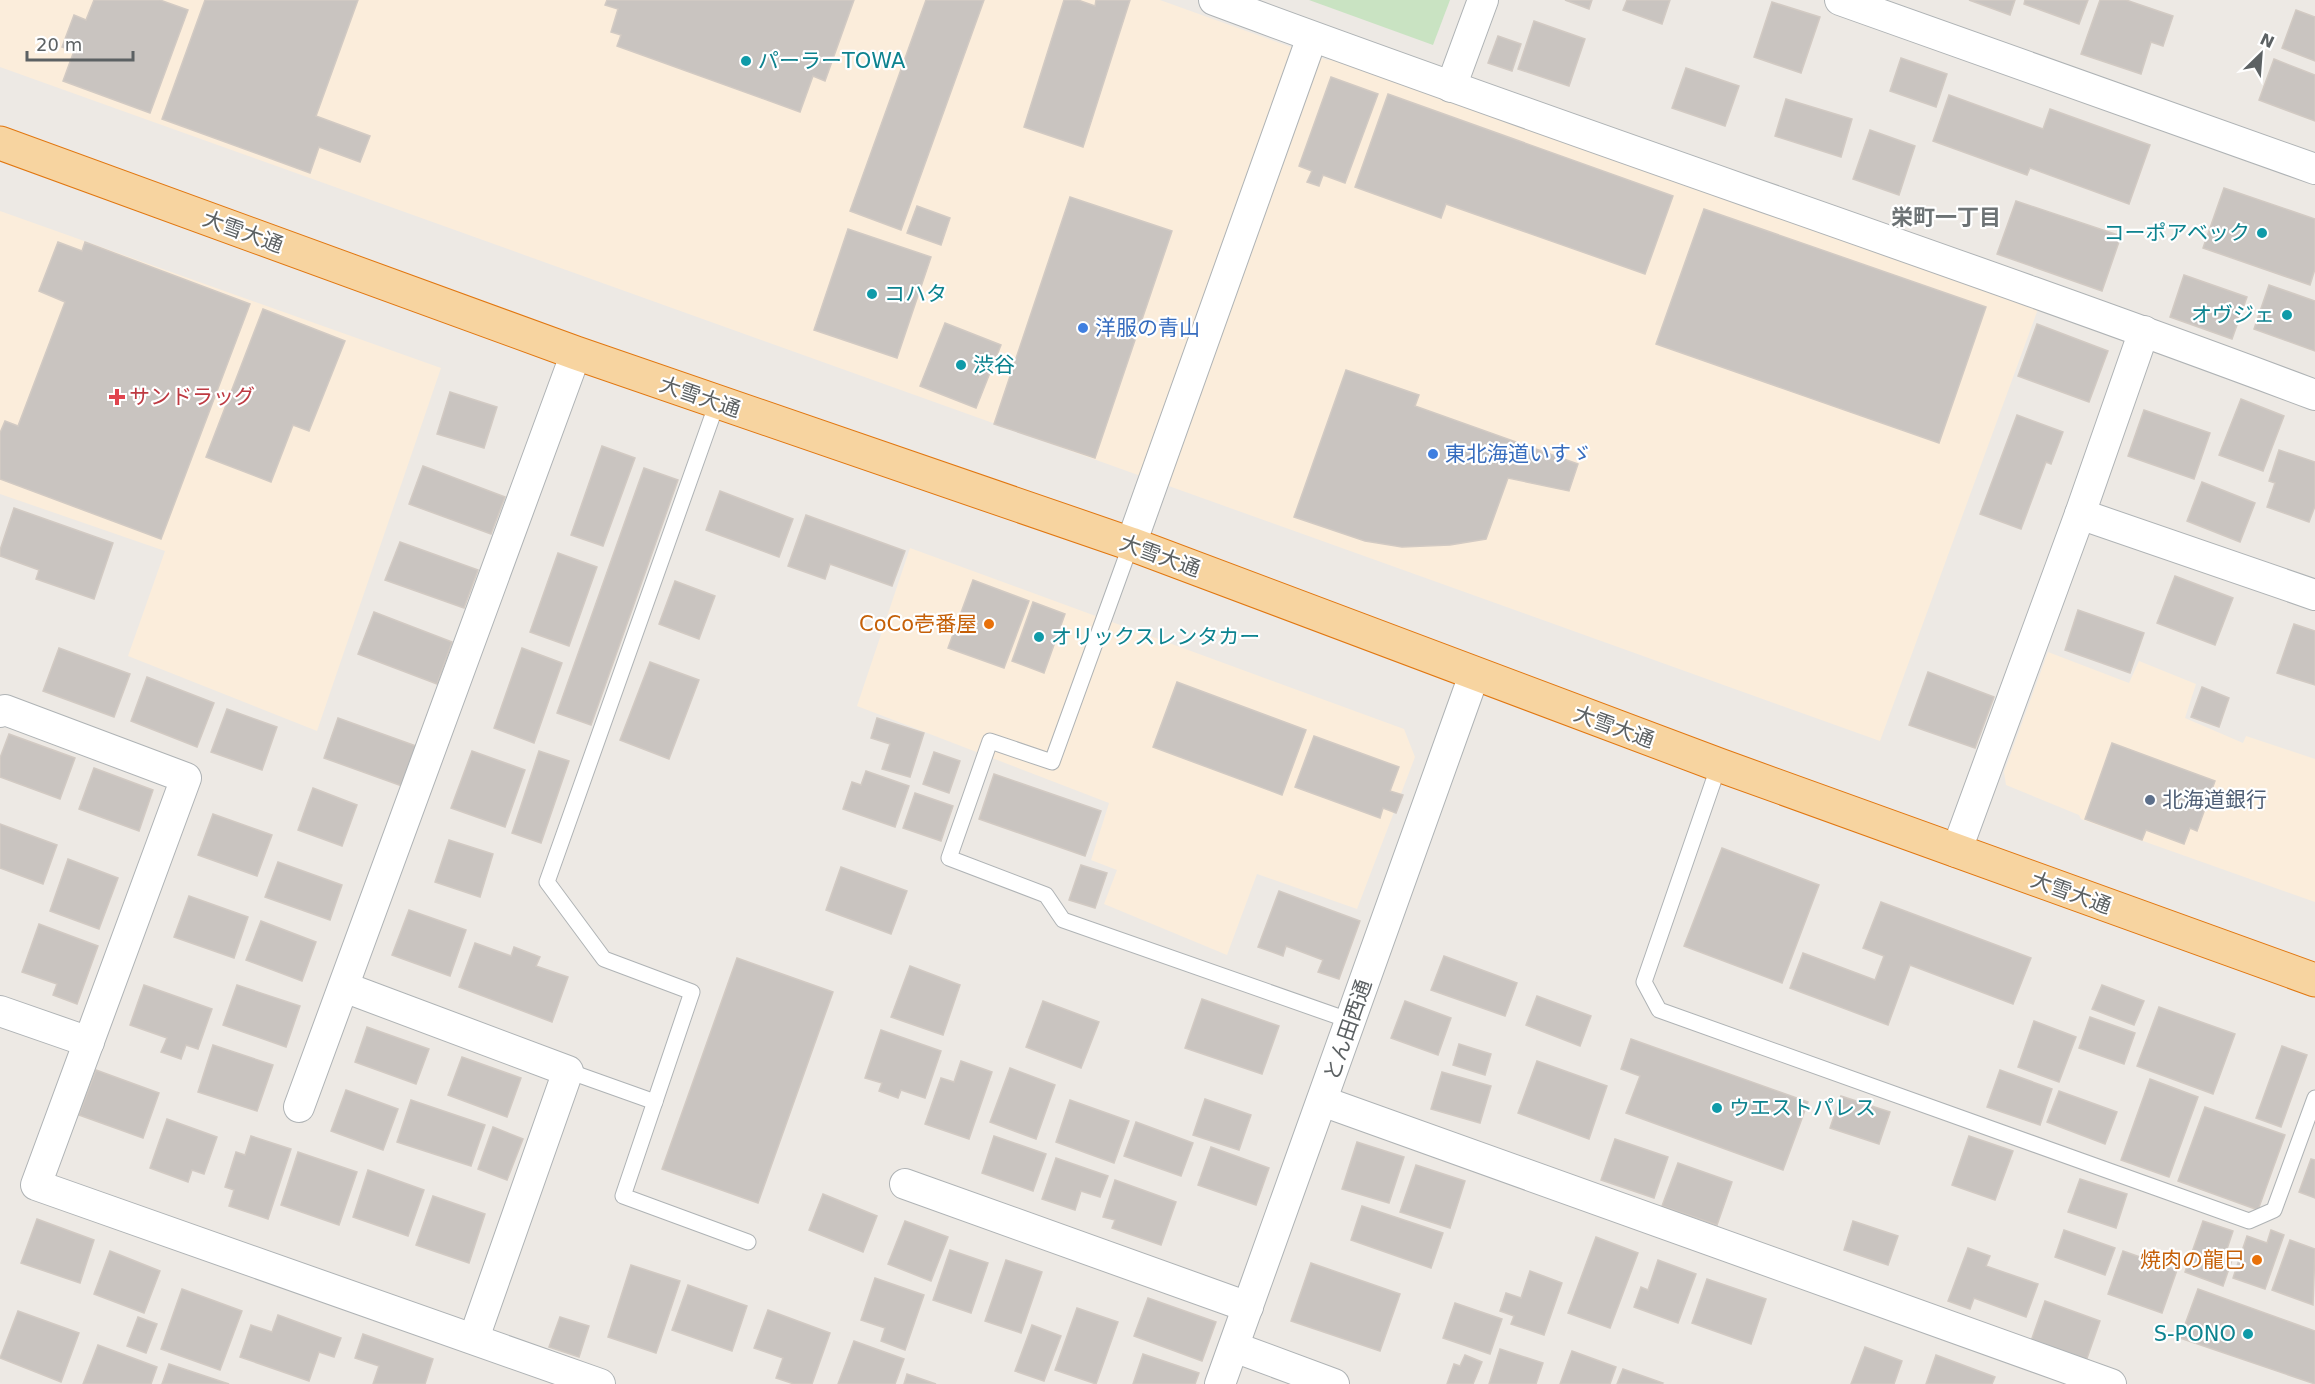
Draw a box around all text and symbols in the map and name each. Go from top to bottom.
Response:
scale bar [27,24,134,62]
north arrow [2231,24,2291,84]
text: N [2257,29,2277,52]
text: 20 m [36,34,82,55]
place label: パーラーTOWA [758,49,906,73]
marker: パーラーTOWA [739,54,753,68]
district label: 栄町一丁目 [1891,205,2001,230]
street label: 大雪大通 [199,206,287,258]
place label: コーポアベック [2103,221,2250,245]
marker: コーポアベック [2255,226,2269,240]
place label: コハタ [884,282,947,306]
marker: コハタ [865,287,879,301]
place label: オヴジェ [2191,303,2275,327]
marker: オヴジェ [2280,308,2294,322]
place label: 洋服の青山 [1095,316,1200,340]
marker: 洋服の青山 [1076,321,1090,335]
place label: 渋谷 [973,353,1015,377]
marker: 渋谷 [954,358,968,372]
street label: 大雪大通 [656,372,744,422]
place label: サンドラッグ [129,385,255,409]
marker: サンドラッグ [110,390,124,404]
place label: 東北海道いすゞ [1445,442,1592,466]
marker: 東北海道いすゞ [1426,447,1440,461]
street label: 大雪大通 [1116,530,1204,582]
place label: CoCo壱番屋 [859,612,977,636]
marker: CoCo壱番屋 [982,617,996,631]
place label: オリックスレンタカー [1051,625,1260,649]
marker: オリックスレンタカー [1032,630,1046,644]
street label: 大雪大通 [1570,701,1658,753]
place label: 北海道銀行 [2162,788,2267,812]
marker: 北海道銀行 [2143,793,2157,807]
street label: 大雪大通 [2027,867,2115,919]
street label: とん田西通 [1320,976,1376,1084]
place label: ウエストパレス [1729,1096,1876,1120]
marker: ウエストパレス [1710,1101,1724,1115]
place label: 焼肉の龍巳 [2140,1248,2245,1272]
marker: 焼肉の龍巳 [2250,1253,2264,1267]
place label: S-PONO [2154,1322,2236,1346]
marker: S-PONO [2241,1327,2255,1341]

